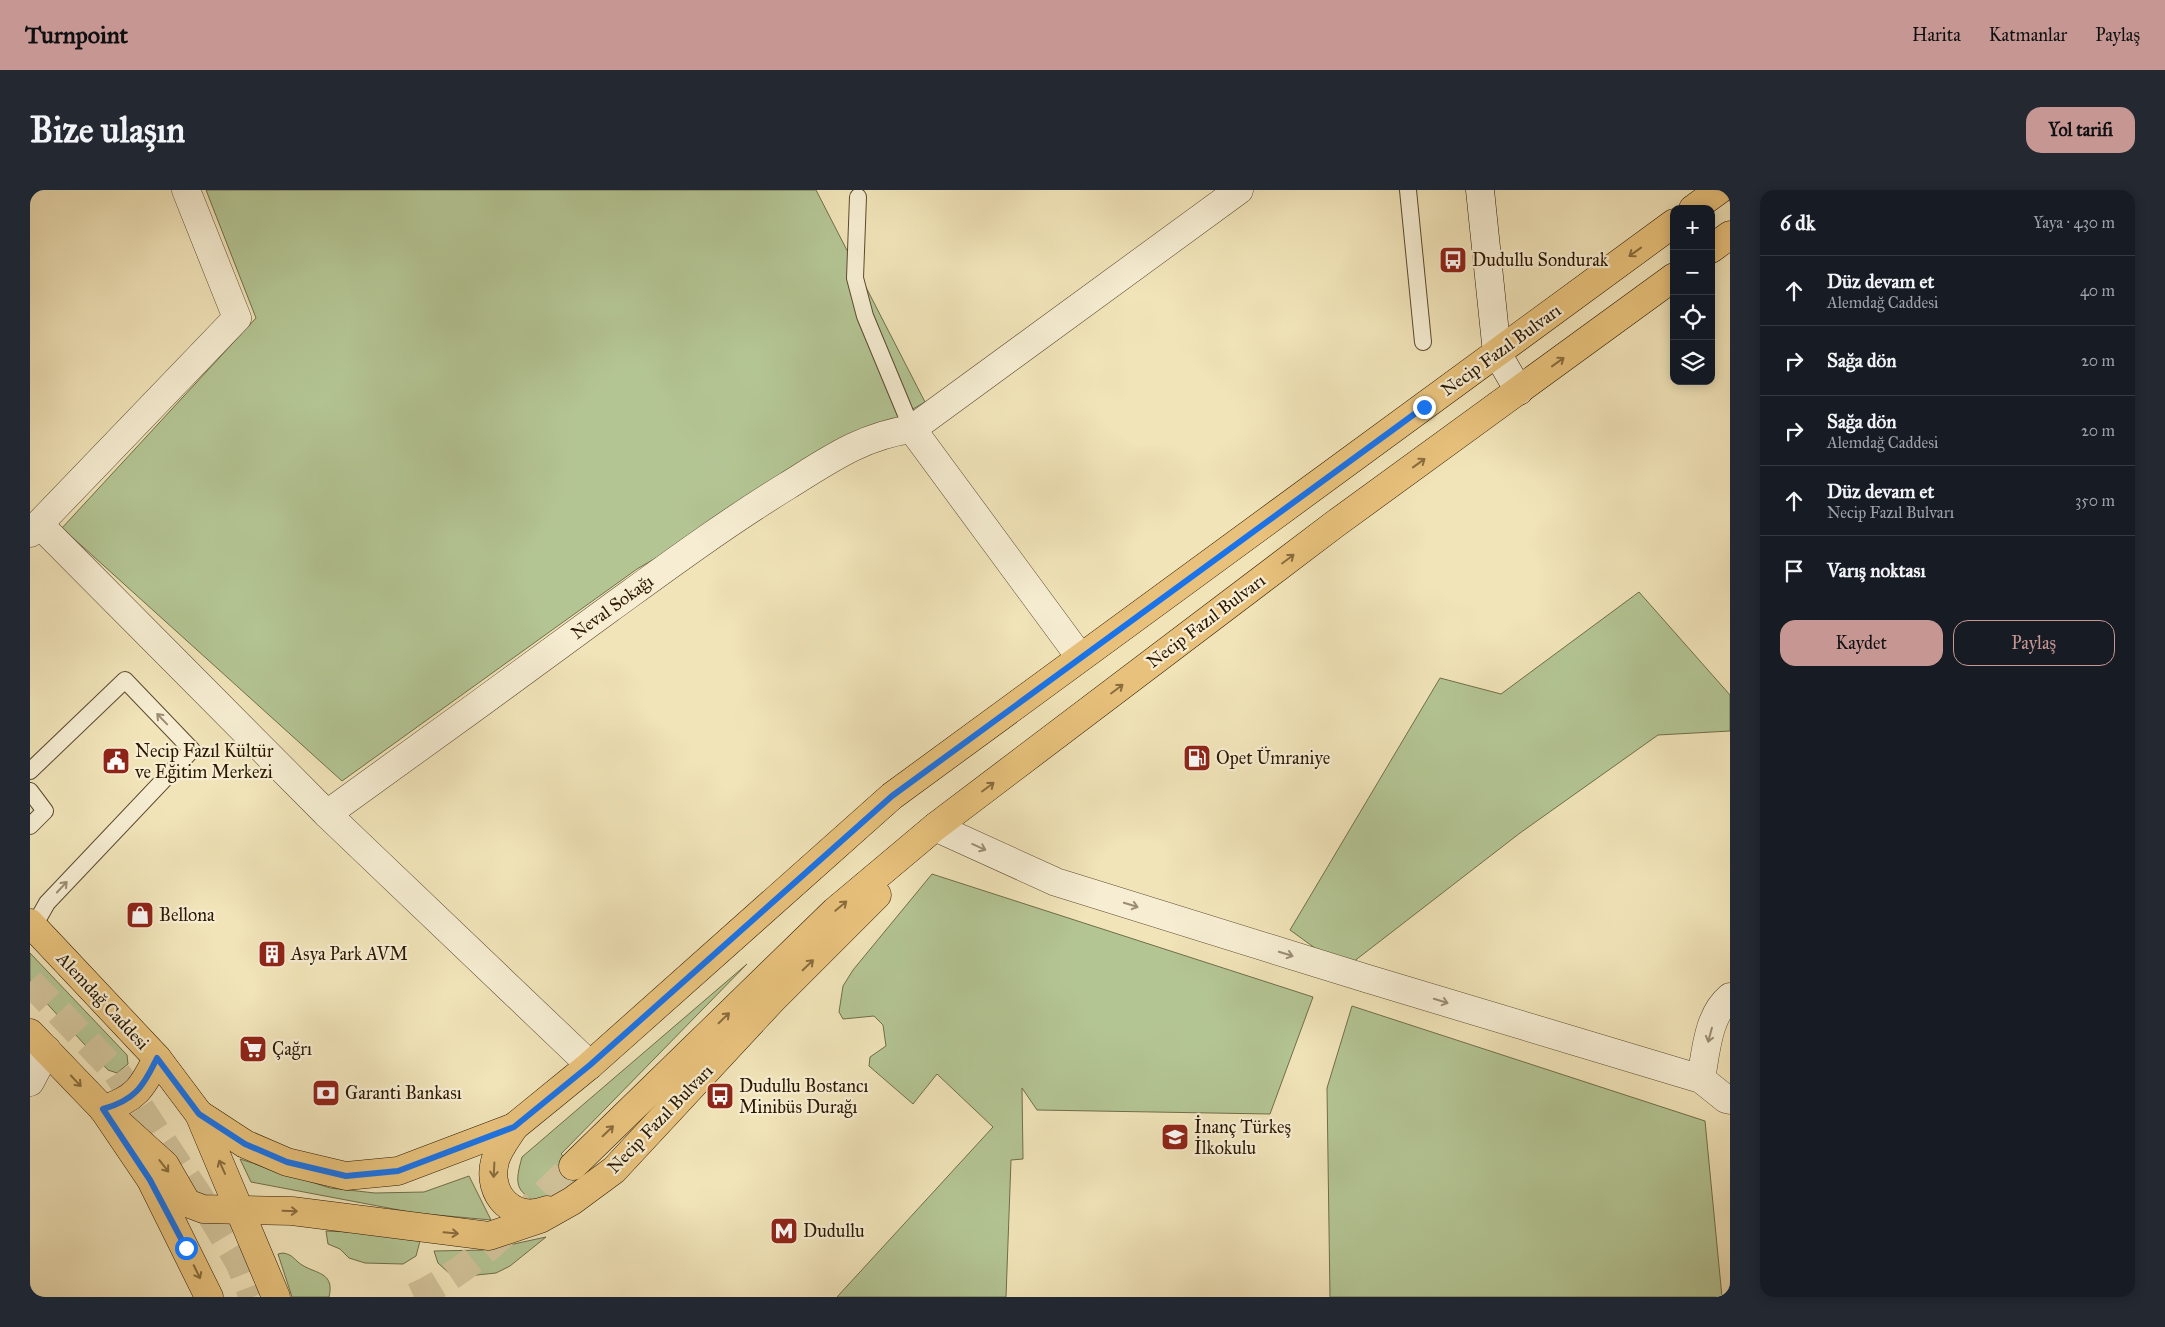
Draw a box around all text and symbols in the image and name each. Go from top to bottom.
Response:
text: Turnpoint [25,20,128,50]
text: Harita [1912,24,1961,46]
text: Katmanlar [1989,24,2067,46]
text: Paylaş [2095,24,2140,46]
button: Yol tarifi [2026,107,2135,153]
text: Bize ulaşın [30,109,185,152]
map controls [1670,205,1715,385]
button: + [1670,205,1715,250]
text: 6 dk [1780,210,1816,236]
text: Yaya · 430 m [2033,213,2115,232]
bus stop icon: Dudullu Sondurak [1438,245,1468,275]
one-way arrow [1628,247,1642,257]
place label: Dudullu Sondurak [1472,249,1609,271]
button: − [1670,250,1715,295]
text: Düz devam et [1827,270,1934,293]
icon: ahead [1780,277,1808,305]
text: 40 m [2080,281,2115,300]
text: Alemdağ Caddesi [1827,293,1938,312]
button: locate [1670,295,1715,340]
street label: Necip Fazıl Bulvarı [1437,299,1565,401]
button: layers [1670,340,1715,385]
icon: right [1780,347,1808,375]
text: Sağa dön [1827,349,1896,372]
text: 20 m [2081,351,2115,370]
one-way arrow [1551,357,1565,367]
route end [1413,396,1436,419]
text: Sağa dön [1827,410,1896,433]
icon: right [1780,417,1808,445]
text: 20 m [2081,421,2115,440]
text: Alemdağ Caddesi [1827,433,1938,452]
one-way arrow [1412,458,1426,468]
text: Düz devam et [1827,480,1934,503]
icon: ahead [1780,487,1808,515]
text: 350 m [2075,491,2115,510]
text: Necip Fazıl Bulvarı [1827,503,1954,522]
one-way arrow [1281,554,1295,564]
icon: arrive [1780,557,1808,585]
text: Varış noktası [1827,559,1926,582]
street label: Necip Fazıl Bulvarı [1142,569,1270,673]
street label: Neval Sokağı [567,570,658,645]
button: Kaydet [1780,620,1943,666]
button: Paylaş [1953,620,2115,666]
one-way arrow [1110,684,1124,694]
one-way arrow [156,712,168,725]
place label: Necip Fazıl Kültür ve Eğitim Merkezi [134,740,274,784]
fuel station icon: Opet Ümraniye [1182,743,1212,773]
public building icon: Necip Fazıl Kültür ve Eğitim Merkezi [101,746,131,776]
place label: Opet Ümraniye [1216,746,1330,769]
one-way arrow [981,782,994,793]
one-way arrow [971,843,986,853]
one-way arrow [56,881,68,893]
shop icon: Bellona [125,900,155,930]
one-way arrow [835,900,848,911]
one-way arrow [1122,901,1138,911]
place label: Bellona [159,904,215,926]
building icon: Asya Park AVM [257,939,287,969]
place label: Asya Park AVM [290,943,408,965]
street label: Alemdağ Caddesi [51,947,154,1055]
one-way arrow [1278,949,1294,959]
one-way arrow [802,959,814,971]
one-way arrow [1433,997,1449,1007]
one-way arrow [717,1012,730,1024]
one-way arrow [1705,1026,1714,1042]
supermarket icon: Çağrı [238,1034,268,1064]
place label: Çağrı [272,1038,312,1061]
street label: Necip Fazıl Bulvarı [602,1060,718,1178]
one-way arrow [70,1074,82,1087]
place label: Dudullu Bostancı Minibüs Durağı [739,1075,869,1119]
bank icon: Garanti Bankası [311,1078,341,1108]
bus stop icon: Dudullu Bostancı Minibüs Durağı [705,1081,735,1111]
place label: Garanti Bankası [345,1082,462,1104]
place label: İnanç Türkeş İlkokulu [1194,1115,1291,1159]
school or university icon: İnanç Türkeş İlkokulu [1160,1122,1190,1152]
one-way arrow [601,1126,613,1138]
one-way arrow [159,1159,170,1172]
one-way arrow [217,1160,227,1175]
one-way arrow [490,1161,499,1177]
one-way arrow [282,1207,298,1216]
metro station icon: Dudullu [769,1216,799,1246]
place label: Dudullu [803,1220,865,1242]
one-way arrow [443,1228,459,1238]
route start [175,1237,198,1260]
one-way arrow [193,1264,202,1279]

